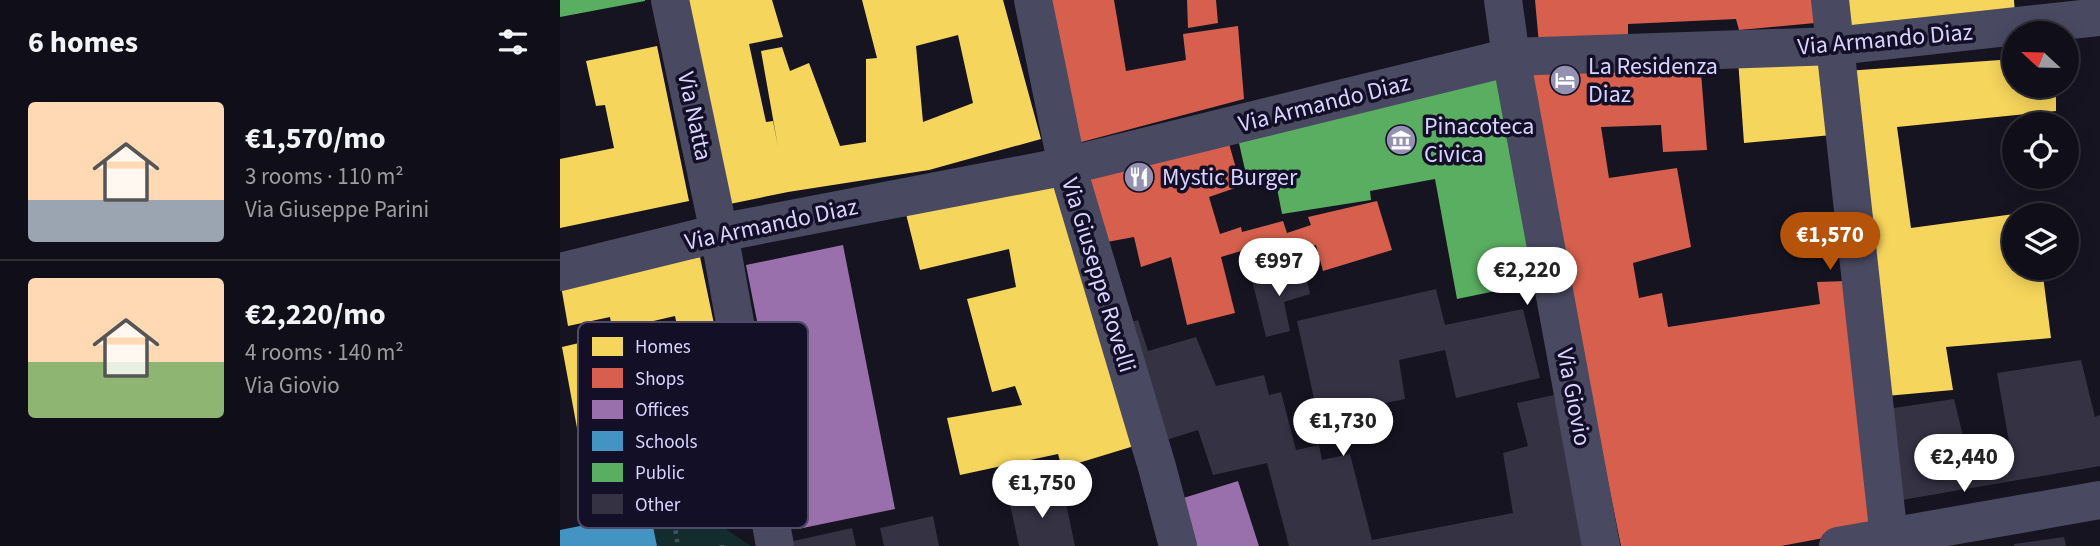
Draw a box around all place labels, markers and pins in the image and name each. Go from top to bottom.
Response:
place label: La Residenza Diaz [1588,49,1718,112]
hotel icon: La Residenza Diaz [1548,63,1582,97]
place label: Pinacoteca Civica [1424,109,1534,172]
museum icon: Pinacoteca Civica [1384,123,1418,157]
restaurant icon: Mystic Burger [1122,160,1156,194]
place label: Mystic Burger [1162,160,1298,195]
pin: €1,570 [1773,212,1887,272]
pin: €997 [1238,238,1320,298]
pin: €2,220 [1470,247,1584,307]
pin: €1,730 [1286,398,1400,458]
pin: €2,440 [1907,434,2021,494]
pin: €1,750 [985,461,1099,520]

